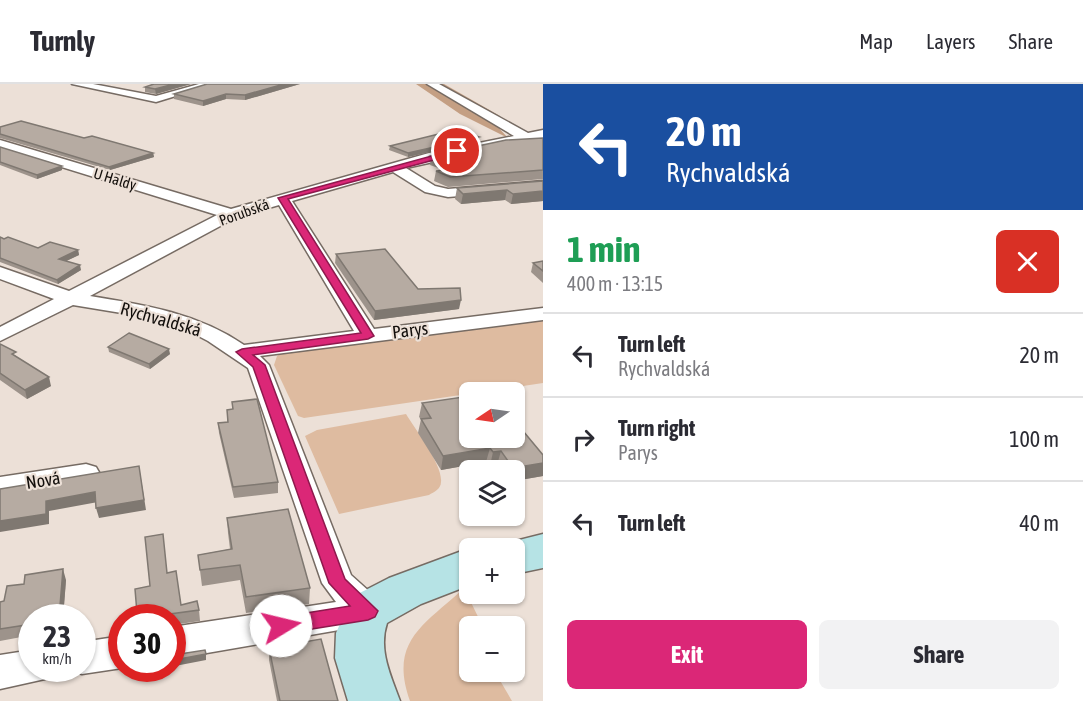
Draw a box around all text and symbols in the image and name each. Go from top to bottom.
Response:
text: Turnly [30,25,95,57]
text: Map [859,29,893,53]
text: Layers [926,29,976,53]
text: Share [1009,29,1053,53]
text: 20 m [666,107,741,155]
icon: left [567,108,645,186]
pin [431,125,482,176]
icon: arrive [440,134,473,167]
text: Rychvaldská [666,157,791,188]
street label: U Haldy [92,164,138,194]
street label: Porubská [217,195,271,229]
text: 1 min [567,228,641,270]
button: close [996,230,1059,293]
text: 400 m · 13:15 [567,272,663,295]
street label: Rychvaldská [118,297,204,341]
street label: Parys [391,317,429,343]
text: Turn left [618,331,685,357]
icon: left [567,339,600,372]
text: 20 m [1019,342,1059,368]
text: Rychvaldská [618,357,710,380]
north arrow [459,382,525,448]
map controls [459,382,525,682]
text: Turn right [618,415,695,441]
icon: right [567,423,600,456]
text: 100 m [1009,426,1059,452]
text: Parys [618,441,658,464]
button: layers [459,460,525,526]
street label: Nová [24,467,62,493]
icon: left [567,507,600,540]
text: Turn left [618,510,685,536]
text: 40 m [1019,510,1059,536]
button: + [459,538,525,604]
position arrow [249,594,313,658]
speed limit sign: 30 [108,604,186,682]
button: − [459,616,525,682]
text: 23 [43,619,71,653]
button: Exit [567,620,807,689]
button: Share [819,620,1059,689]
text: km/h [42,650,72,667]

